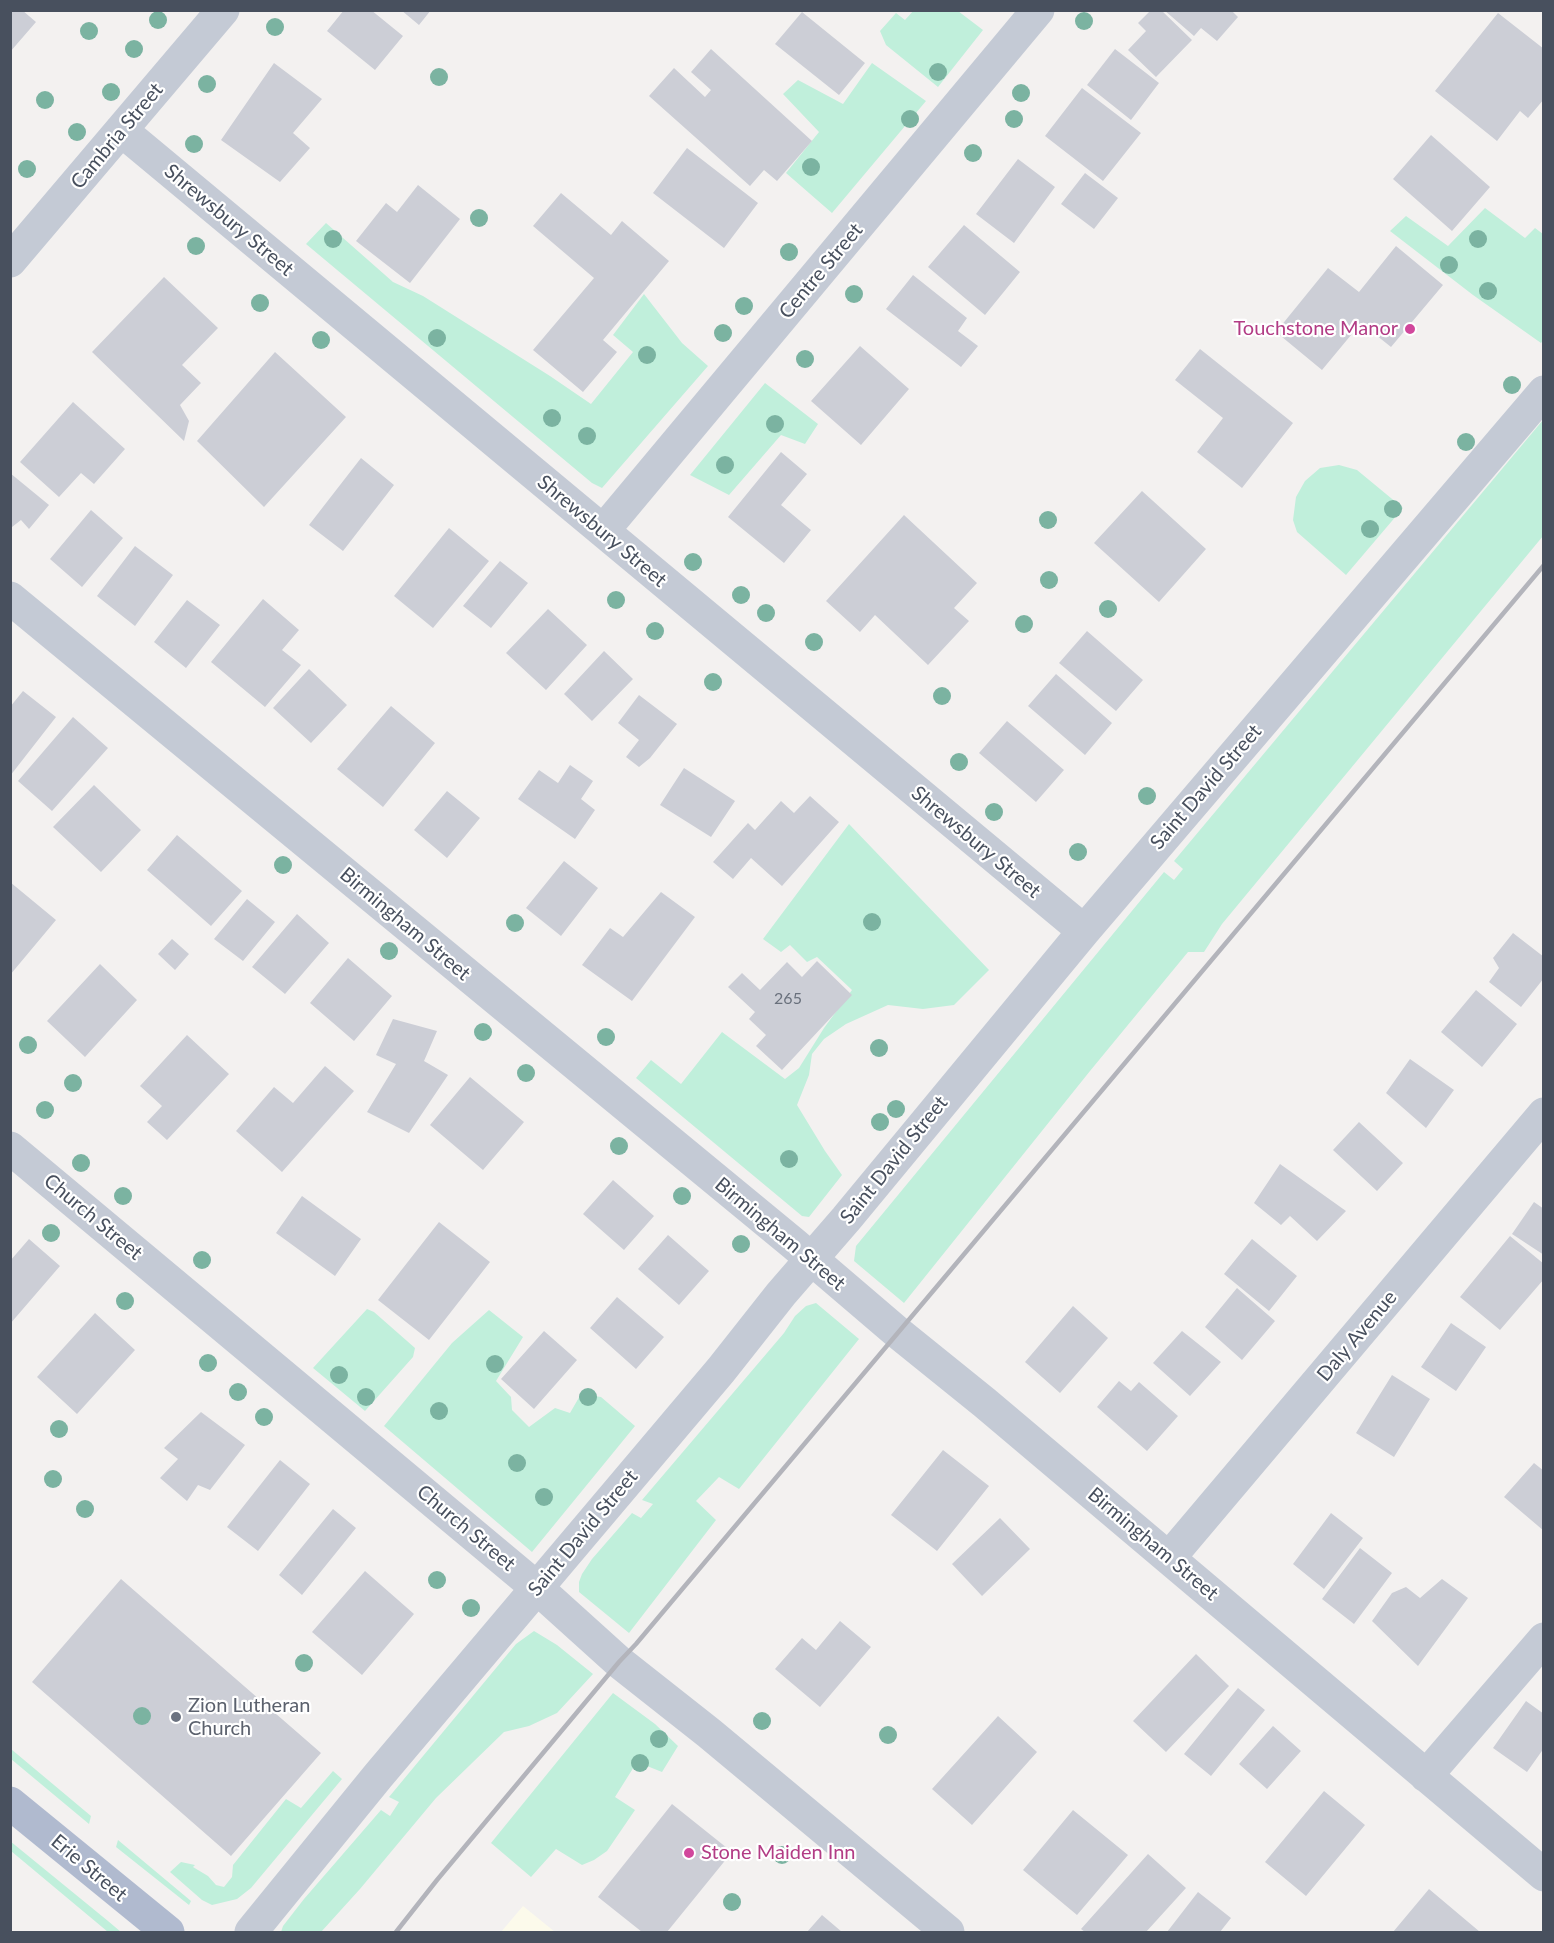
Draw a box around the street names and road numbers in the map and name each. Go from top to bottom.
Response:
street label: Cambria Street [66,78,168,194]
street label: Shrewsbury Street [160,159,298,281]
street label: Centre Street [774,218,868,324]
street label: Shrewsbury Street [533,470,671,592]
street label: Saint David Street [1145,720,1267,854]
street label: Shrewsbury Street [907,781,1045,903]
street label: Birmingham Street [335,862,475,986]
street label: Saint David Street [835,1091,953,1229]
street label: Church Street [39,1169,147,1265]
street label: Birmingham Street [710,1172,850,1296]
street label: Daly Avenue [1312,1286,1402,1386]
street label: Saint David Street [523,1465,643,1601]
street label: Church Street [412,1480,520,1576]
street label: Birmingham Street [1083,1482,1223,1606]
street label: Erie Street [46,1829,132,1907]

